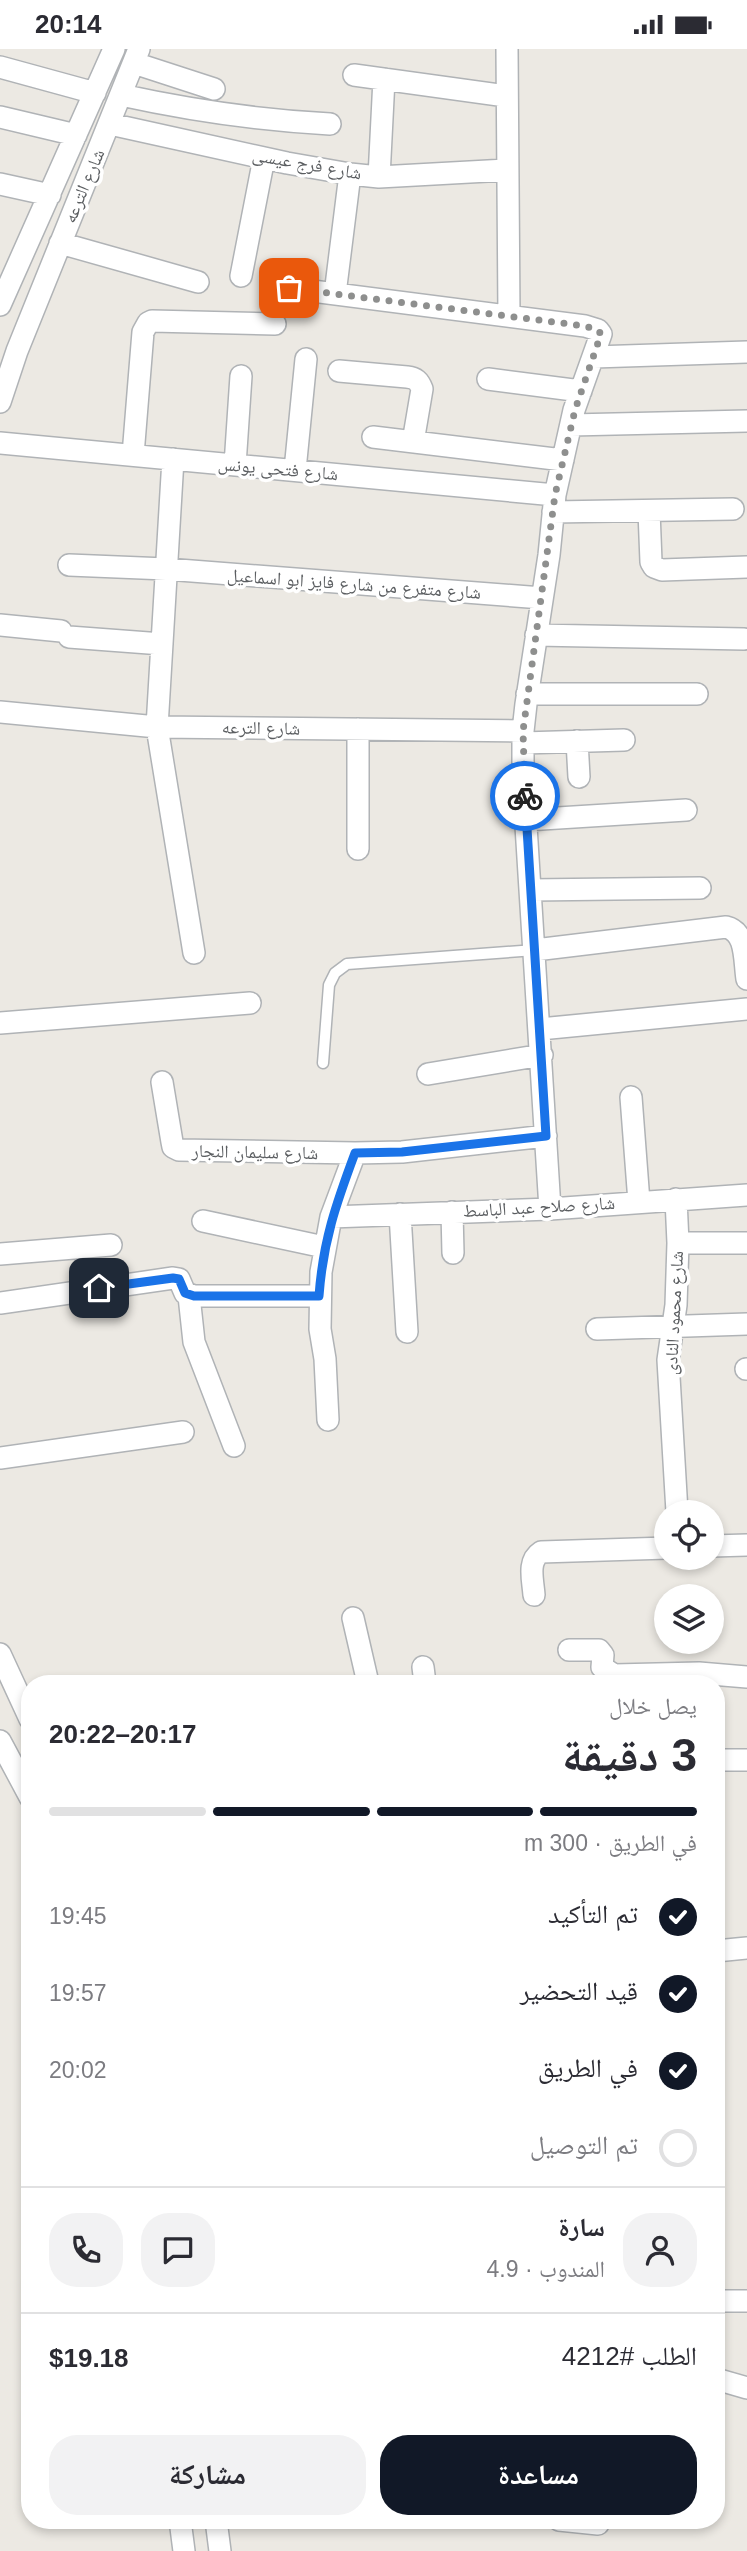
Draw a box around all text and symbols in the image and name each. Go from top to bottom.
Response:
text: 20:14 [35,9,102,39]
street label: شارع فرج عيسى [251,145,363,185]
street label: شارع الترعه [59,146,109,226]
pin [259,258,319,318]
icon: bag [270,269,308,307]
street label: شارع فتحى يونس [217,454,339,485]
street label: شارع متفرع من شارع فايز ابو اسماعيل [226,565,482,604]
street label: شارع الترعه [222,717,300,740]
courier [490,761,560,831]
icon: bike [506,777,544,815]
street label: شارع سليمان النجار [191,1141,318,1164]
street label: شارع صلاح عبد الباسط [462,1193,616,1223]
street label: شارع محمود النادى [661,1250,688,1376]
pin [69,1258,129,1318]
icon: home [80,1269,118,1307]
map controls [654,1500,724,1654]
button: locate [654,1500,724,1570]
button: layers [654,1584,724,1654]
text: يصل خلال [609,1693,697,1719]
text: 20:17–20:22 [49,1719,196,1749]
text: 3 دقيقة [562,1729,697,1781]
text: في الطريق · 300 m [524,1830,697,1856]
icon: check [659,1898,697,1936]
text: تم التأكيد [548,1899,638,1929]
text: 19:45 [49,1903,107,1929]
icon: check [659,1975,697,2013]
text: قيد التحضير [520,1976,638,2006]
text: 19:57 [49,1980,107,2006]
icon: check [659,2052,697,2090]
text: في الطريق [538,2053,638,2083]
text: 20:02 [49,2057,107,2083]
text: تم التوصيل [530,2130,638,2160]
text: سارة [558,2212,605,2242]
button: phone [49,2213,123,2287]
button: chat [141,2213,215,2287]
button: person [623,2213,697,2287]
text: المندوب · 4.9 [487,2256,605,2282]
text: الطلب #4212 [562,2341,697,2371]
text: $19.18 [49,2343,129,2373]
button: مشاركة [49,2435,366,2515]
button: مساعدة [380,2435,697,2515]

